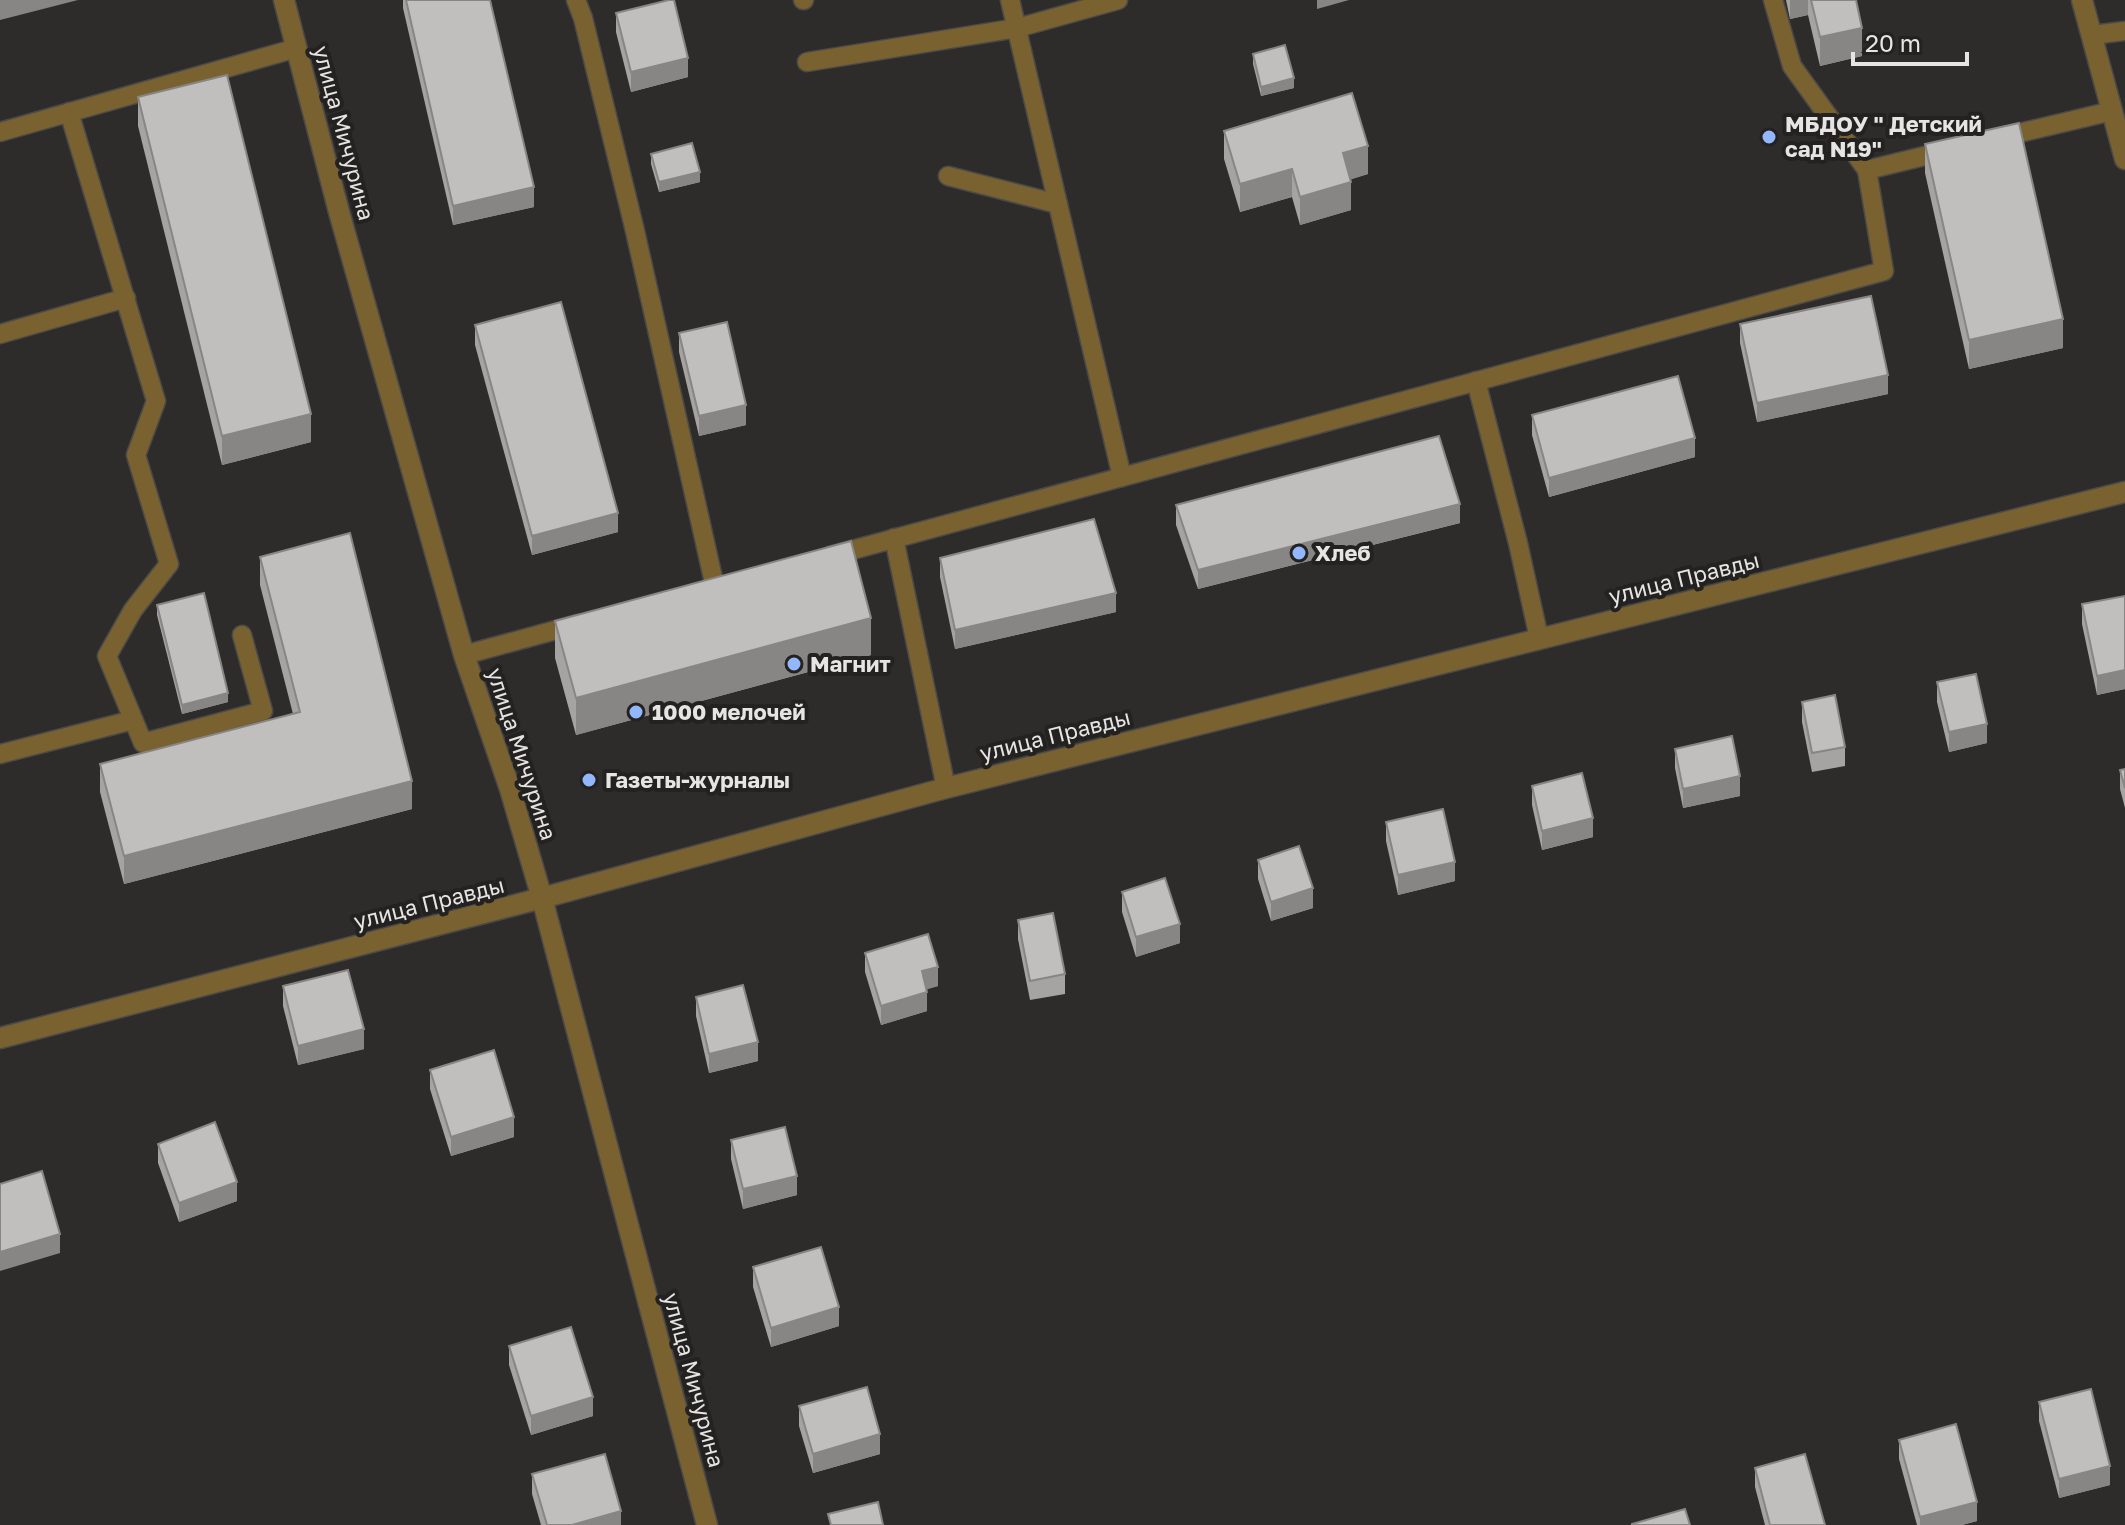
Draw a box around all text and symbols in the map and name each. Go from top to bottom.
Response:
scale bar [1853,16,1967,66]
text: 20 m [1865,28,1921,57]
street label: улица Мичурина [308,43,381,223]
place label: МБДОУ " Детский сад N19" [1785,110,1982,162]
marker: МБДОУ " Детский сад N19" [1760,128,1778,146]
place label: Хлеб [1315,539,1371,566]
marker: Хлеб [1290,544,1308,562]
street label: улица Правды [1606,546,1762,609]
place label: Магнит [810,650,891,677]
marker: Магнит [785,655,803,673]
street label: улица Мичурина [482,664,563,843]
place label: 1000 мелочей [652,698,806,725]
marker: 1000 мелочей [627,703,645,721]
street label: улица Правды [977,703,1133,766]
place label: Газеты-журналы [605,766,790,793]
marker: Газеты-журналы [580,771,598,789]
street label: улица Правды [351,871,507,934]
street label: улица Мичурина [658,1290,731,1470]

